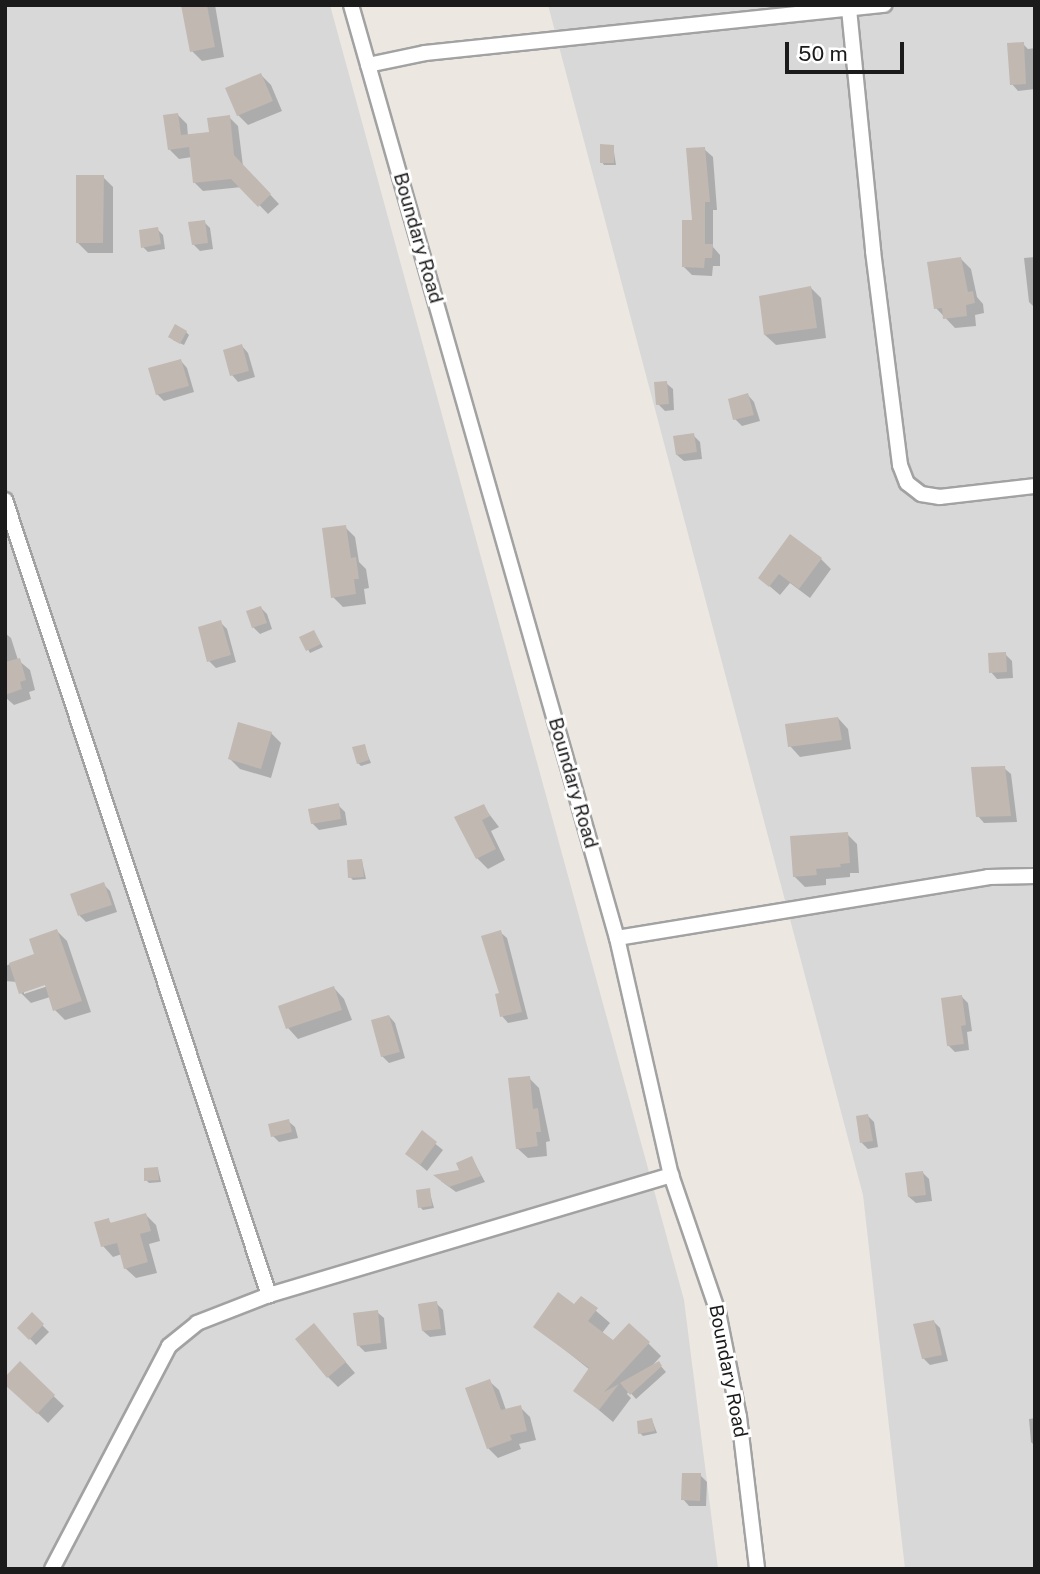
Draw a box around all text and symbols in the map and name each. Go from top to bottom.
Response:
scale bar [788,28,907,72]
text: 50 m [798,41,848,66]
street label: Boundary Road [388,170,448,306]
street label: Boundary Road [543,715,603,851]
street label: Boundary Road [704,1303,752,1439]

